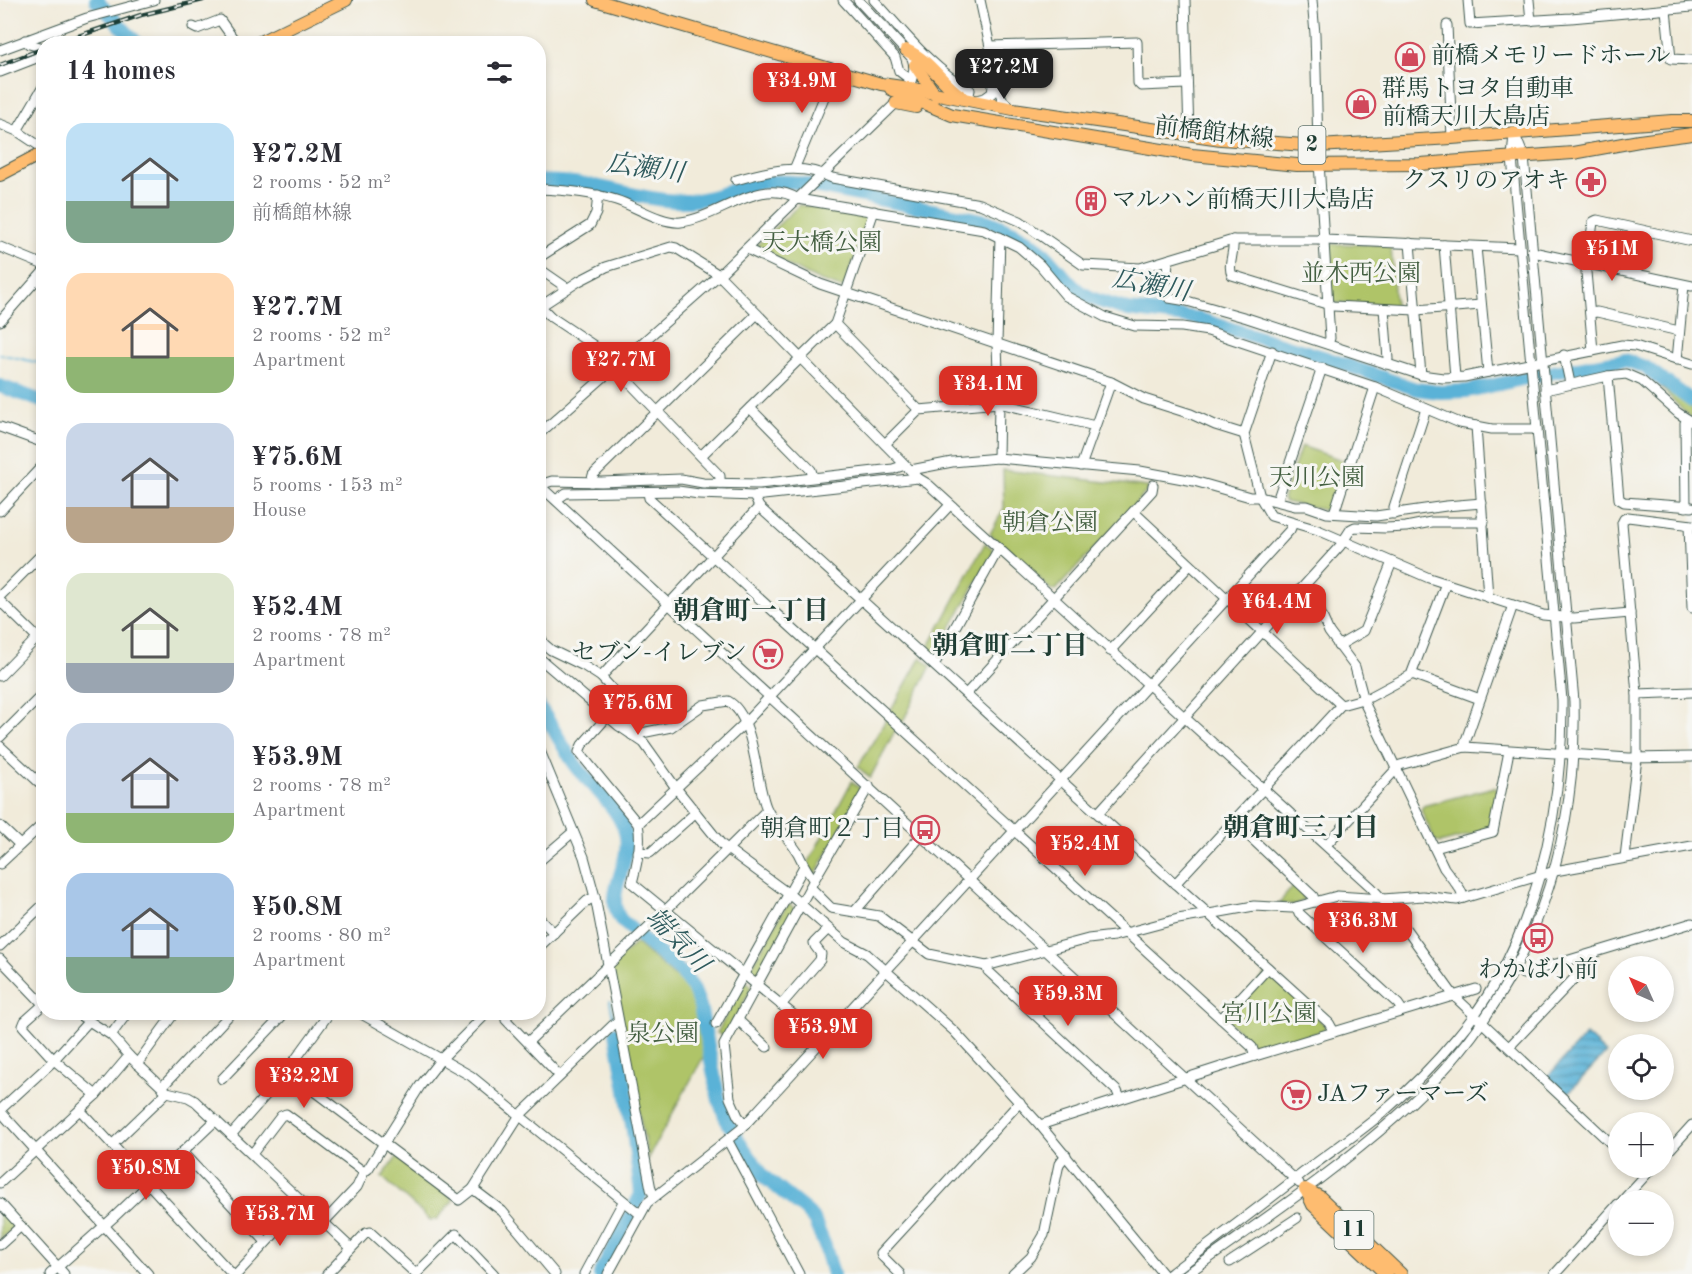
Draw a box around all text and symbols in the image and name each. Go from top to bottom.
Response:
shop icon: 前橋メモリードホール [1394,41,1426,73]
place label: 前橋メモリードホール [1431,42,1671,69]
pin: ¥27.2M [955,49,1053,100]
icon: filters [483,56,516,89]
text: ¥27.2M [969,58,1039,78]
text: 14 homes [66,59,175,85]
pin: ¥34.9M [753,63,851,114]
text: ¥34.9M [767,72,837,92]
place label: 群馬トヨタ自動車 前橋天川大島店 [1382,75,1574,130]
shop icon: 群馬トヨタ自動車 前橋天川大島店 [1345,88,1377,120]
street label: 前橋館林線 [1153,112,1275,153]
road number: 2 [1298,126,1326,164]
text: ¥27.2M [252,142,343,168]
icon: home [114,147,186,219]
water label: 広瀬川 [605,149,689,188]
pharmacy icon: クスリのアオキ [1575,166,1607,198]
place label: クスリのアオキ [1402,169,1570,194]
text: 2 rooms · 52 m² [252,173,391,193]
building icon: マルハン前橋天川大島店 [1075,185,1107,217]
place label: マルハン前橋天川大島店 [1112,186,1374,213]
text: 前橋館林線 [252,204,352,224]
park label: 天大橋公園 [762,229,882,256]
pin: ¥51M [1576,231,1648,282]
text: ¥51M [1586,240,1638,260]
park label: 並木西公園 [1301,260,1421,287]
water label: 広瀬川 [1110,264,1195,307]
text: ¥27.7M [252,295,343,321]
icon: home [114,297,186,369]
text: 2 rooms · 52 m² [252,326,391,346]
pin: ¥27.7M [572,342,670,393]
text: Apartment [252,351,346,371]
text: ¥27.7M [586,351,656,371]
pin: ¥34.1M [939,366,1037,417]
text: ¥34.1M [953,375,1023,395]
text: ¥75.6M [252,445,343,471]
icon: home [114,447,186,519]
park label: 天川公園 [1269,465,1365,491]
text: 5 rooms · 153 m² [252,476,402,496]
text: House [252,501,306,521]
park label: 朝倉公園 [1002,509,1098,536]
pin: ¥64.4M [1228,584,1326,635]
text: ¥64.4M [1242,593,1312,613]
text: ¥52.4M [252,595,343,621]
district label: 朝倉町一丁目 [673,596,829,625]
icon: home [114,597,186,669]
text: 2 rooms · 78 m² [252,626,391,646]
district label: 朝倉町二丁目 [932,631,1088,660]
supermarket icon: セブン-イレブン [752,638,784,670]
place label: セブン-イレブン [572,640,747,666]
text: Apartment [252,651,346,671]
pin: ¥75.6M [589,685,687,736]
text: ¥75.6M [603,694,673,714]
text: ¥53.9M [252,745,343,771]
icon: home [114,747,186,819]
text: 2 rooms · 78 m² [252,776,391,796]
text: Apartment [252,801,346,821]
district label: 朝倉町三丁目 [1223,813,1379,842]
bus stop icon: 朝倉町２丁目 [909,814,941,846]
place label: 朝倉町２丁目 [760,815,904,842]
pin: ¥52.4M [1036,826,1134,877]
text: ¥52.4M [1050,835,1120,855]
text: ¥50.8M [252,895,343,921]
icon: home [114,897,186,969]
water label: 端気川 [641,903,717,980]
pin: ¥36.3M [1314,903,1412,954]
text: ¥36.3M [1328,912,1398,932]
bus stop icon: わかば小前 [1522,922,1554,954]
text: 2 rooms · 80 m² [252,926,391,946]
text: Apartment [252,951,346,971]
place label: わかば小前 [1478,956,1598,983]
north arrow [1608,956,1674,1022]
map controls [1608,956,1674,1256]
pin: ¥59.3M [1019,976,1117,1027]
text: ¥59.3M [1033,985,1103,1005]
park label: 宮川公園 [1221,1000,1317,1027]
pin: ¥53.9M [774,1009,872,1060]
text: ¥53.9M [788,1018,858,1038]
park label: 泉公園 [627,1020,699,1047]
button: locate [1608,1034,1674,1100]
pin: ¥32.2M [255,1058,353,1109]
text: ¥32.2M [269,1067,339,1087]
supermarket icon: JAファーマーズ [1280,1079,1312,1111]
place label: JAファーマーズ [1317,1081,1489,1107]
button: + [1608,1112,1674,1178]
pin: ¥50.8M [97,1150,195,1201]
text: ¥50.8M [111,1159,181,1179]
button: − [1608,1190,1674,1256]
pin: ¥53.7M [231,1196,329,1247]
text: ¥53.7M [245,1205,315,1225]
road number: 11 [1334,1211,1374,1249]

